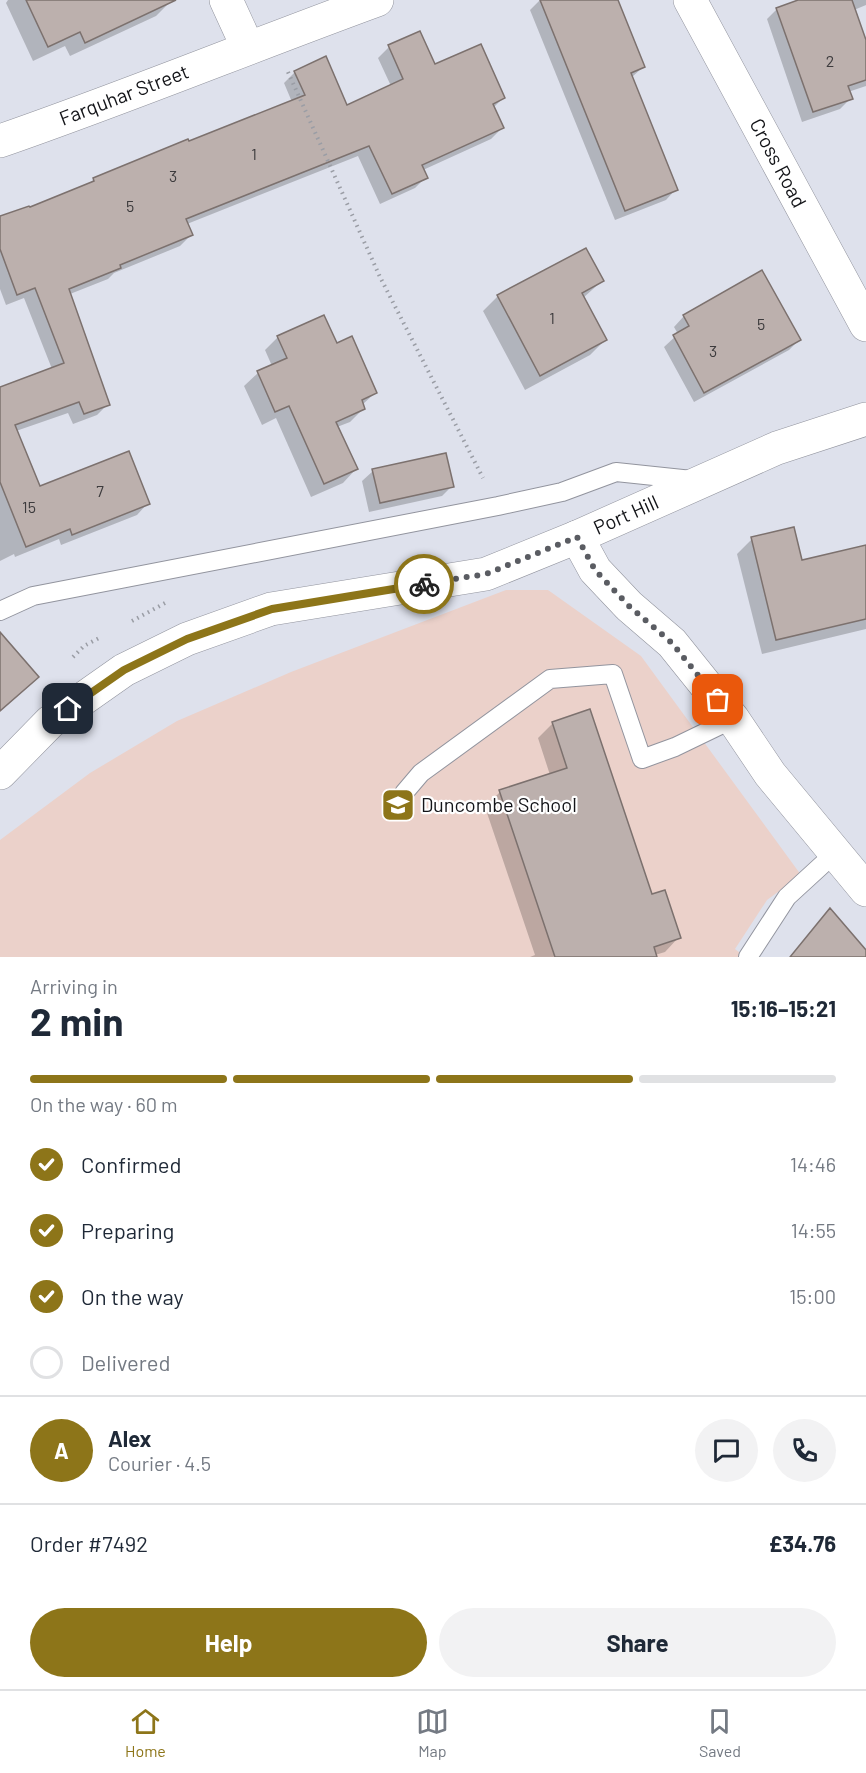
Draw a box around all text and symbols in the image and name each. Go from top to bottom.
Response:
house number: 2 [826,51,834,70]
street label: Farquhar Street [56,58,192,130]
street label: Cross Road [745,114,812,211]
house number: 1 [251,144,257,163]
house number: 3 [169,166,177,185]
house number: 5 [126,196,134,215]
house number: 1 [549,308,555,327]
house number: 5 [757,314,765,333]
house number: 3 [709,341,717,360]
house number: 7 [96,481,104,500]
street label: Port Hill [589,489,662,539]
house number: 15 [22,497,36,516]
courier [394,554,454,614]
icon: bike [408,568,441,601]
pin [692,674,743,725]
pin [42,683,93,734]
icon: bag [701,683,734,716]
icon: home [51,692,84,725]
school or university icon: Duncombe School [380,787,416,823]
place label: Duncombe School [421,792,577,816]
text: Arriving in [30,974,118,998]
text: 15:16–15:21 [731,995,836,1021]
text: 2 min [30,997,123,1044]
text: On the way · 60 m [30,1092,178,1116]
icon: check [30,1148,63,1181]
text: Confirmed [81,1151,181,1177]
text: 14:46 [790,1152,836,1176]
icon: check [30,1214,63,1247]
text: Preparing [81,1217,174,1243]
text: 14:55 [791,1218,836,1242]
icon: check [30,1280,63,1313]
text: On the way [81,1283,184,1309]
text: 15:00 [789,1284,836,1308]
text: Delivered [81,1349,170,1375]
button: chat [695,1419,758,1482]
button: phone [773,1419,836,1482]
text: Alex [108,1425,151,1451]
text: A [54,1437,69,1463]
text: Courier · 4.5 [108,1451,211,1475]
text: Order #7492 [30,1530,148,1556]
text: £34.76 [769,1530,836,1556]
button: Help [30,1608,427,1677]
button: Share [439,1608,836,1677]
tab: Home [125,1705,166,1760]
tab: Map [416,1705,449,1760]
tab: Saved [699,1705,741,1760]

